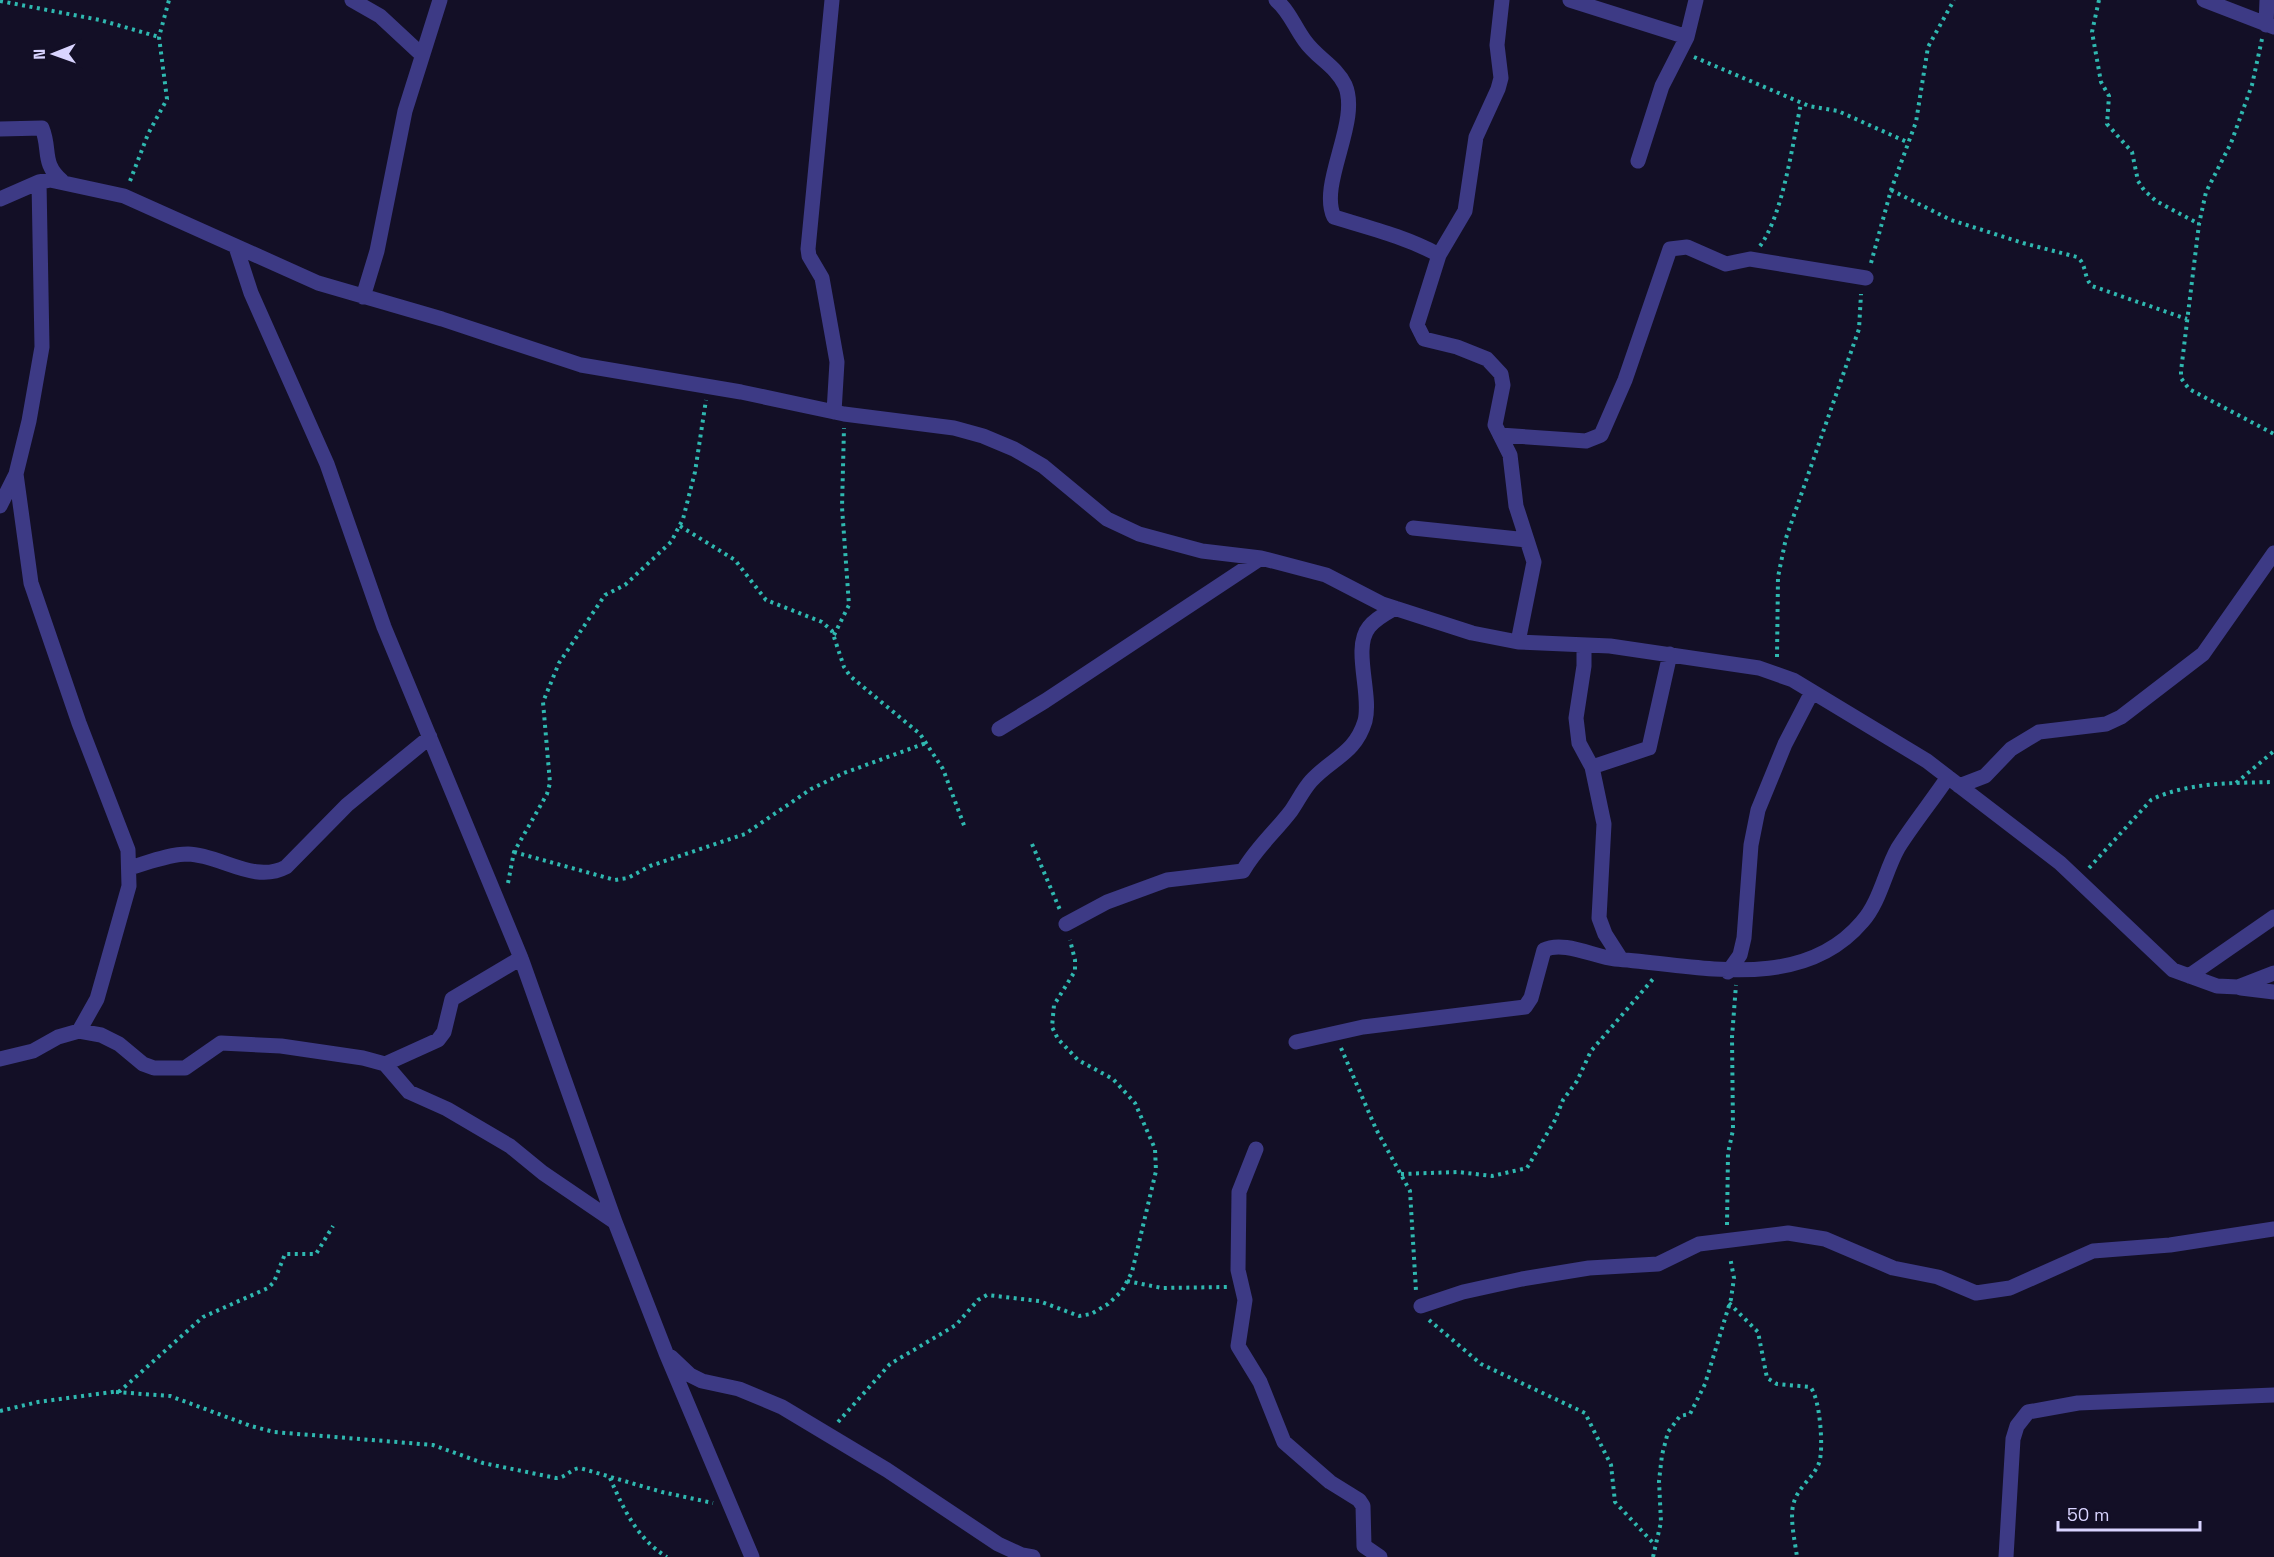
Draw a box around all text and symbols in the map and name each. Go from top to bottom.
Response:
north arrow [24,24,84,84]
text: N [29,49,50,60]
scale bar [2058,1494,2200,1532]
text: 50 m [2067,1503,2109,1526]

